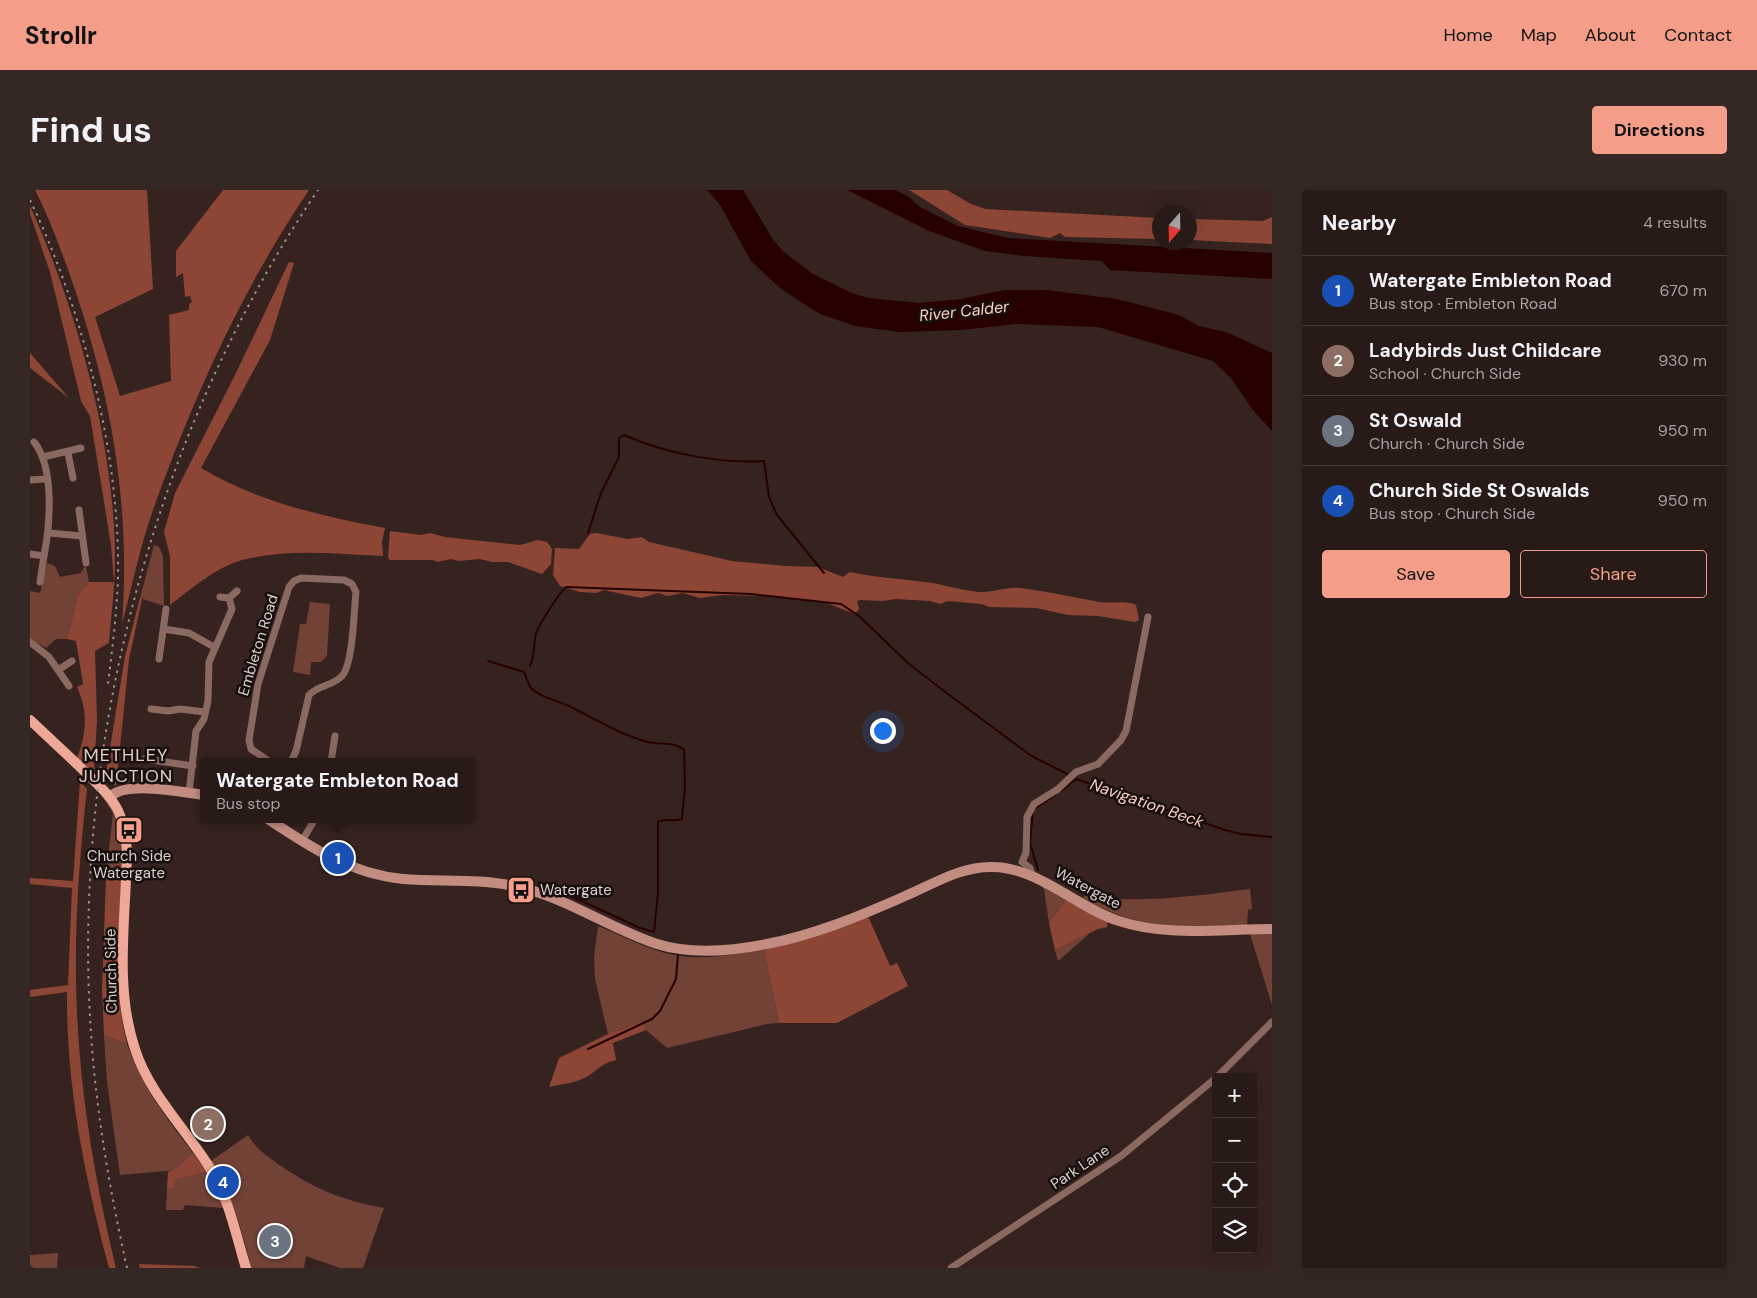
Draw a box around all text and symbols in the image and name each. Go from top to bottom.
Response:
text: Strollr [25,20,97,51]
text: Home [1443,23,1493,47]
text: Map [1521,23,1557,47]
text: About [1585,23,1636,47]
text: Contact [1664,23,1732,47]
button: Directions [1592,106,1727,154]
text: Find us [30,107,152,153]
north arrow [1152,205,1197,250]
text: Nearby [1322,209,1396,237]
text: 4 results [1643,212,1707,233]
text: Watergate Embleton Road [1369,268,1612,293]
text: 1 [1335,280,1341,301]
text: 670 m [1660,280,1707,301]
text: Bus stop · Embleton Road [1369,293,1557,314]
water label: River Calder [918,296,1011,326]
text: Ladybirds Just Childcare [1369,338,1602,363]
text: 2 [1333,350,1343,371]
text: 930 m [1658,350,1707,371]
text: School · Church Side [1369,363,1521,384]
text: St Oswald [1369,408,1462,433]
text: 3 [1333,420,1343,441]
text: 950 m [1658,420,1707,441]
text: Church · Church Side [1369,433,1525,454]
text: Church Side St Oswalds [1369,478,1590,503]
text: 4 [1333,490,1343,511]
text: 950 m [1658,490,1707,511]
text: Bus stop · Church Side [1369,503,1535,524]
button: Save [1322,550,1510,598]
button: Share [1520,550,1707,598]
street label: Embleton Road [233,592,283,698]
your location [870,718,896,744]
district label: METHLEY JUNCTION [79,743,173,788]
popup [200,758,475,823]
text: Watergate Embleton Road [216,768,459,793]
water label: Navigation Beck [1087,774,1208,833]
text: Bus stop [216,793,281,814]
bus stop icon: Church Side Watergate [114,815,144,845]
pin: 1 [322,839,354,877]
place label: Church Side Watergate [87,846,171,883]
street label: Watergate [1052,862,1124,914]
bus stop icon: Watergate [506,875,536,905]
place label: Watergate [540,880,612,900]
street label: Church Side [100,928,122,1014]
map controls [1212,1073,1257,1253]
button: + [1212,1073,1257,1118]
pin: 2 [192,1105,224,1143]
button: − [1212,1118,1257,1163]
street label: Park Lane [1047,1140,1113,1194]
pin: 4 [207,1163,239,1201]
button: locate [1212,1163,1257,1208]
button: layers [1212,1208,1257,1253]
pin: 3 [259,1222,291,1260]

